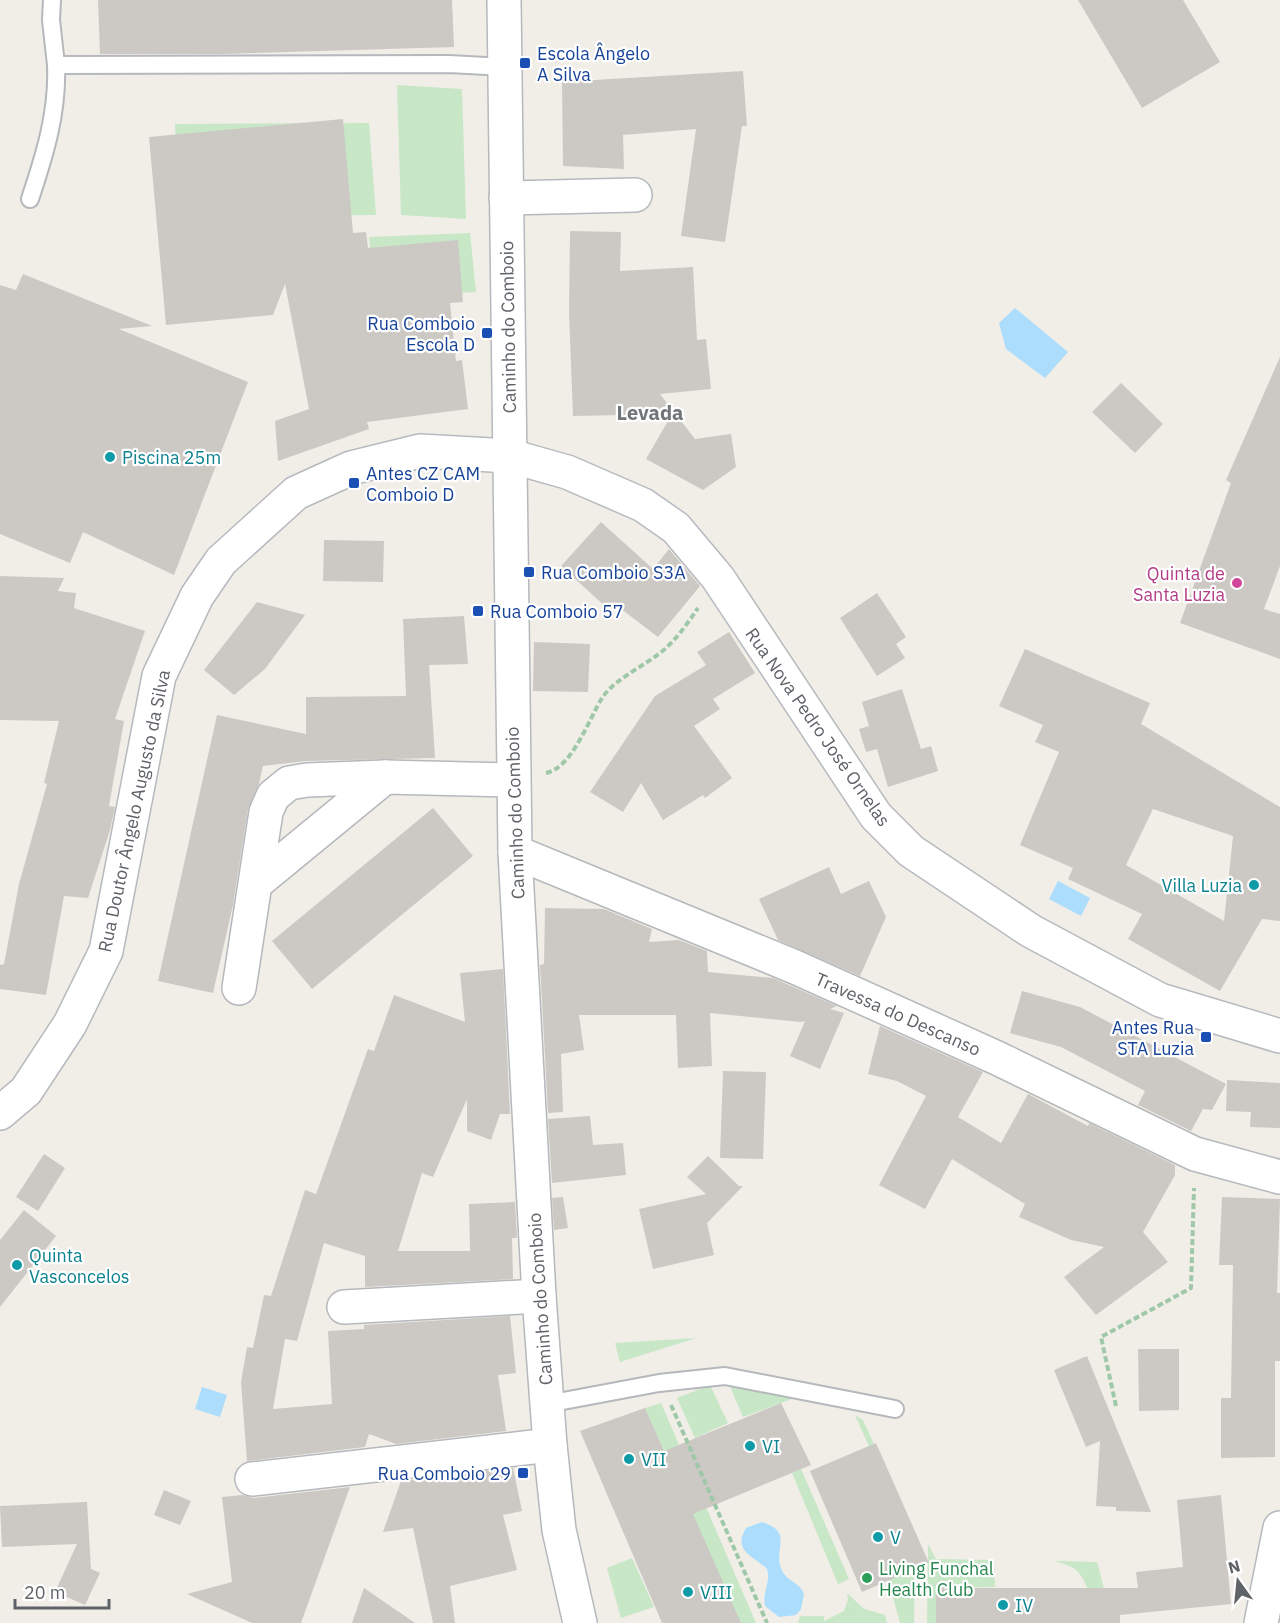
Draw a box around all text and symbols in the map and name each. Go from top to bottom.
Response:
place label: Escola Ângelo A Silva [537,42,650,86]
marker: Escola Ângelo A Silva [518,56,532,70]
street label: Caminho do Comboio [495,240,521,414]
place label: Rua Comboio Escola D [367,312,475,356]
marker: Rua Comboio Escola D [480,326,494,340]
district label: Levada [617,399,683,426]
place label: Piscina 25m [122,446,221,469]
marker: Piscina 25m [103,450,117,464]
place label: Antes CZ CAM Comboio D [366,462,480,506]
marker: Antes CZ CAM Comboio D [347,476,361,490]
place label: Rua Comboio S3A [541,561,686,584]
place label: Quinta de Santa Luzia [1133,562,1225,606]
marker: Rua Comboio S3A [522,565,536,579]
marker: Quinta de Santa Luzia [1230,576,1244,590]
place label: Rua Comboio 57 [490,600,624,623]
marker: Rua Comboio 57 [471,604,485,618]
street label: Rua Nova Pedro José Ornelas [740,623,896,831]
street label: Rua Doutor Ângelo Augusto da Silva [93,667,175,954]
street label: Caminho do Comboio [500,726,530,900]
place label: Villa Luzia [1161,874,1242,897]
marker: Villa Luzia [1247,878,1261,892]
street label: Travessa do Descanso [812,967,984,1061]
place label: Antes Rua STA Luzia [1112,1016,1194,1060]
marker: Antes Rua STA Luzia [1199,1030,1213,1044]
street label: Caminho do Comboio [523,1212,557,1386]
place label: Quinta Vasconcelos [29,1244,130,1288]
marker: Quinta Vasconcelos [10,1258,24,1272]
place label: VI [762,1435,780,1458]
marker: VI [743,1439,757,1453]
place label: VII [641,1448,666,1471]
marker: VII [622,1452,636,1466]
place label: Rua Comboio 29 [377,1462,511,1485]
marker: Rua Comboio 29 [516,1466,530,1480]
place label: V [890,1526,901,1549]
marker: V [871,1530,885,1544]
north arrow [1208,1551,1268,1611]
text: N [1226,1555,1242,1578]
place label: Living Funchal Health Club [879,1557,994,1601]
marker: Living Funchal Health Club [860,1571,874,1585]
scale bar [15,1572,110,1610]
text: 20 m [24,1581,66,1604]
place label: VIII [700,1581,733,1604]
marker: VIII [681,1585,695,1599]
place label: IV [1015,1594,1033,1617]
marker: IV [996,1598,1010,1612]

